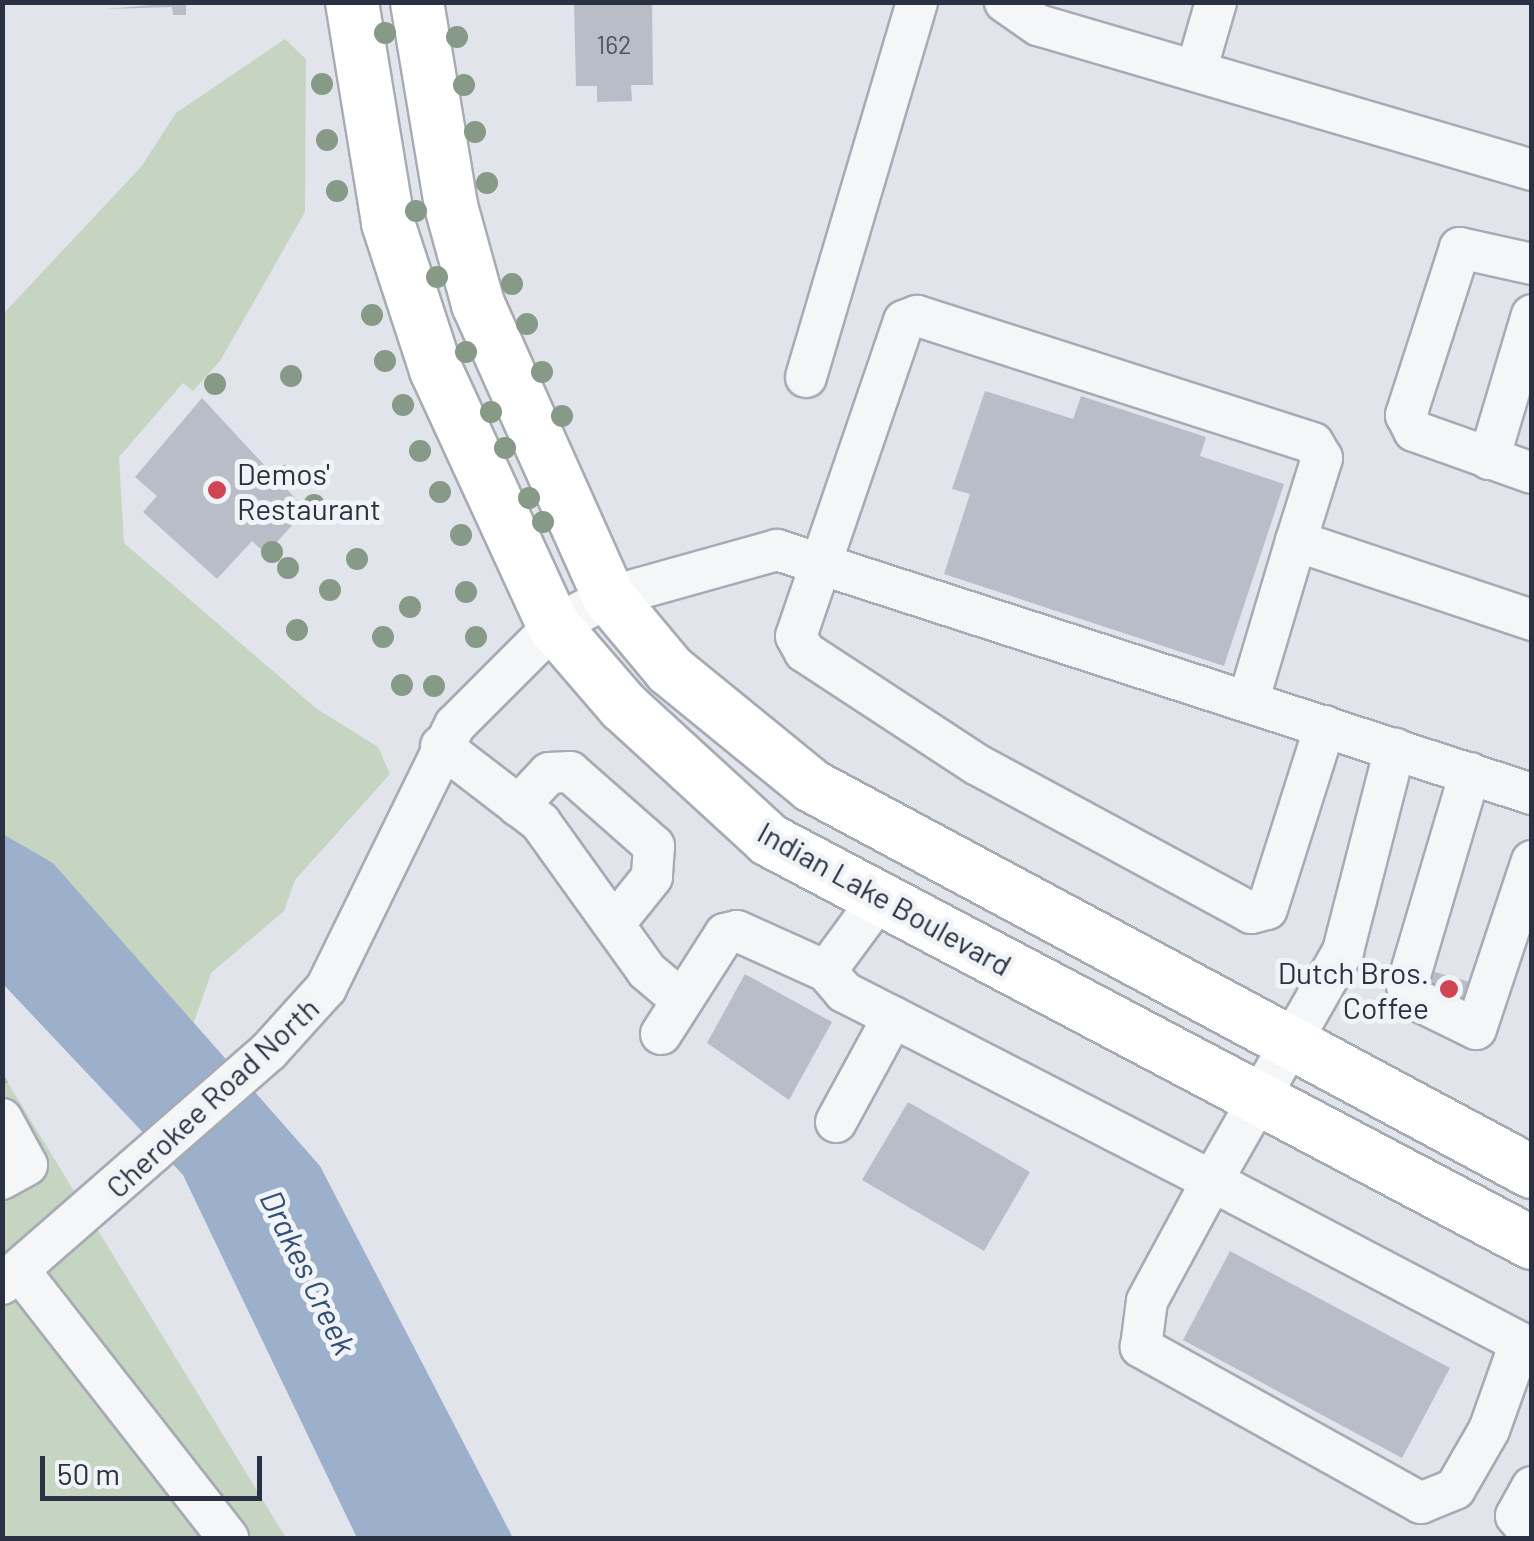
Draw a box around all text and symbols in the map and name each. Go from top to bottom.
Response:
house number: 162 [596,29,632,59]
place label: Demos' Restaurant [237,455,381,526]
marker: Demos' Restaurant [206,479,228,501]
street label: Indian Lake Boulevard [752,813,1018,983]
place label: Dutch Bros. Coffee [1278,954,1429,1024]
marker: Dutch Bros. Coffee [1438,978,1460,1000]
street label: Cherokee Road North [98,989,326,1205]
water label: Drakes Creek [253,1184,365,1360]
scale bar [45,1436,268,1498]
text: 50 m [57,1455,120,1491]

